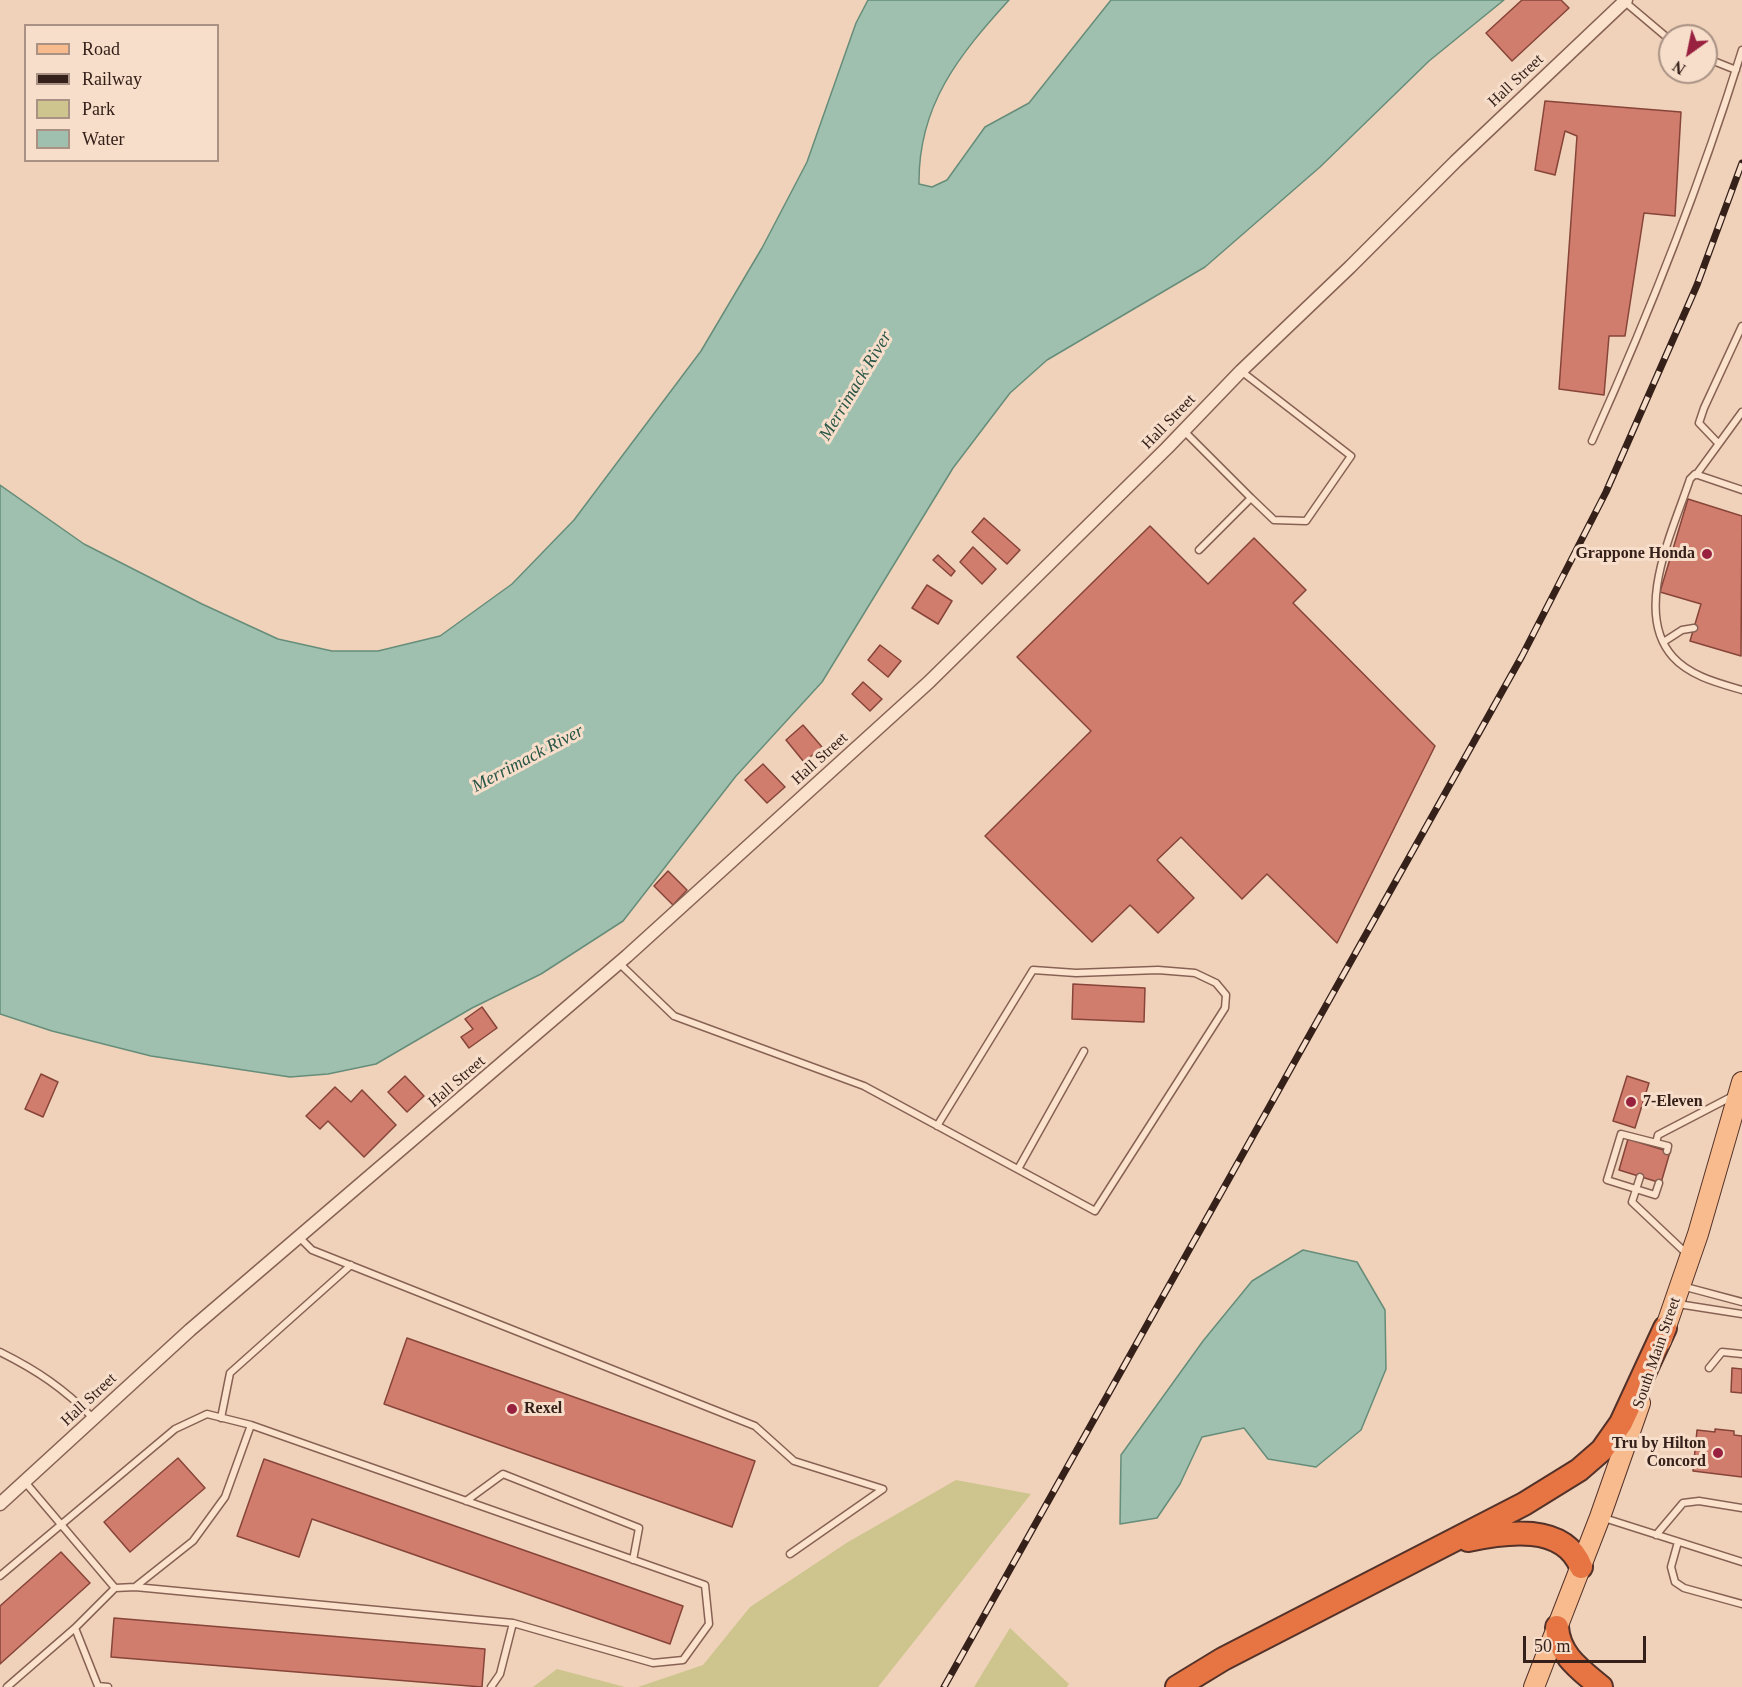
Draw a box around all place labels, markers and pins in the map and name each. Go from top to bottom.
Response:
place label: Grappone Honda [1575,544,1695,564]
marker: Grappone Honda [1700,547,1714,561]
place label: 7-Eleven [1643,1092,1703,1112]
marker: 7-Eleven [1624,1095,1638,1109]
place label: Rexel [524,1399,562,1419]
marker: Rexel [505,1402,519,1416]
place label: Tru by Hilton Concord [1612,1434,1706,1472]
marker: Tru by Hilton Concord [1711,1446,1725,1460]

